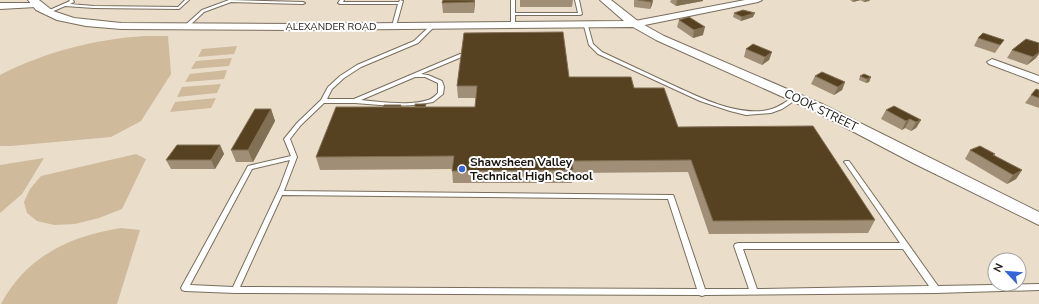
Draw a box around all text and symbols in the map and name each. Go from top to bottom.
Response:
street label: ALEXANDER ROAD [286,20,376,34]
street label: COOK STREET [781,85,861,135]
place label: Shawsheen Valley Technical High School [470,154,593,184]
marker: Shawsheen Valley Technical High School [457,164,467,174]
north arrow [987,252,1027,292]
text: N [990,261,1007,275]

